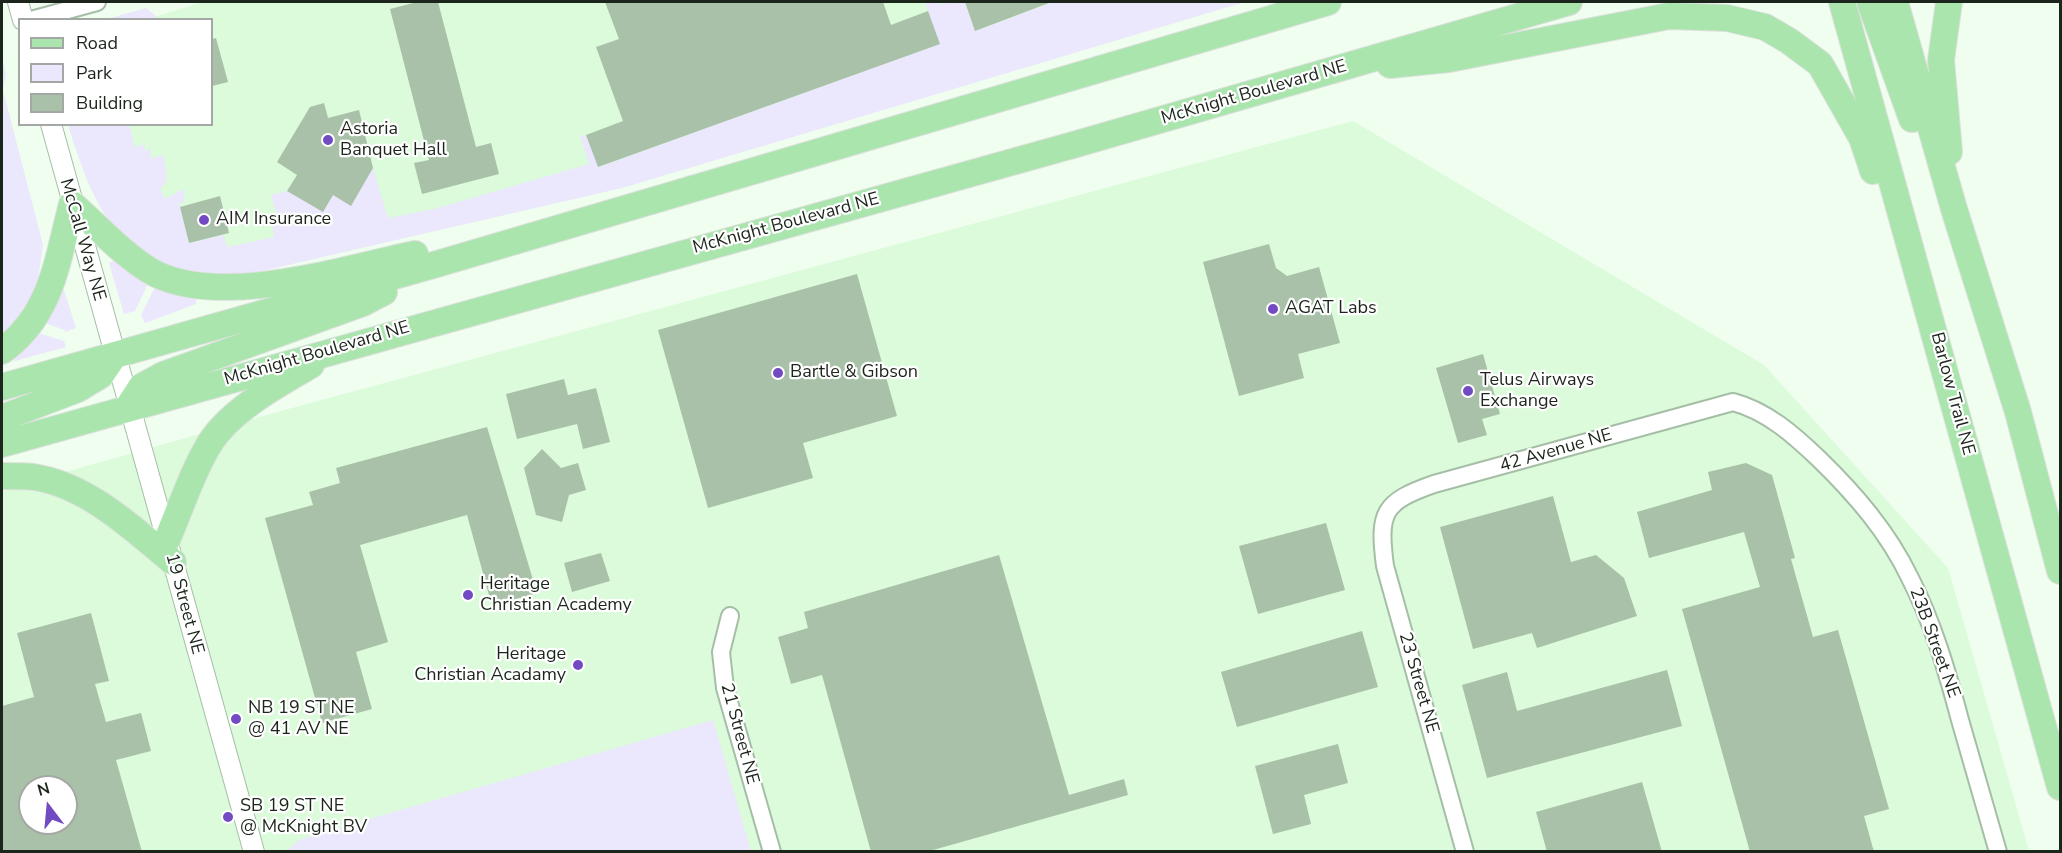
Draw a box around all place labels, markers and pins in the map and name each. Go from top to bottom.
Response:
place label: Astoria Banquet Hall [340,119,447,162]
marker: Astoria Banquet Hall [321,133,335,147]
place label: AIM Insurance [216,209,331,231]
marker: AIM Insurance [197,213,211,227]
place label: AGAT Labs [1285,298,1377,320]
marker: AGAT Labs [1266,302,1280,316]
place label: Bartle & Gibson [790,362,918,384]
marker: Bartle & Gibson [771,366,785,380]
place label: Telus Airways Exchange [1480,370,1594,412]
marker: Telus Airways Exchange [1461,384,1475,398]
place label: Heritage Christian Academy [480,574,632,616]
marker: Heritage Christian Academy [461,588,475,602]
place label: Heritage Christian Acadamy [414,644,566,686]
marker: Heritage Christian Acadamy [571,658,585,672]
place label: NB 19 ST NE @ 41 AV NE [248,698,354,740]
marker: NB 19 ST NE @ 41 AV NE [229,712,243,726]
place label: SB 19 ST NE @ McKnight BV [240,796,367,838]
marker: SB 19 ST NE @ McKnight BV [221,810,235,824]

